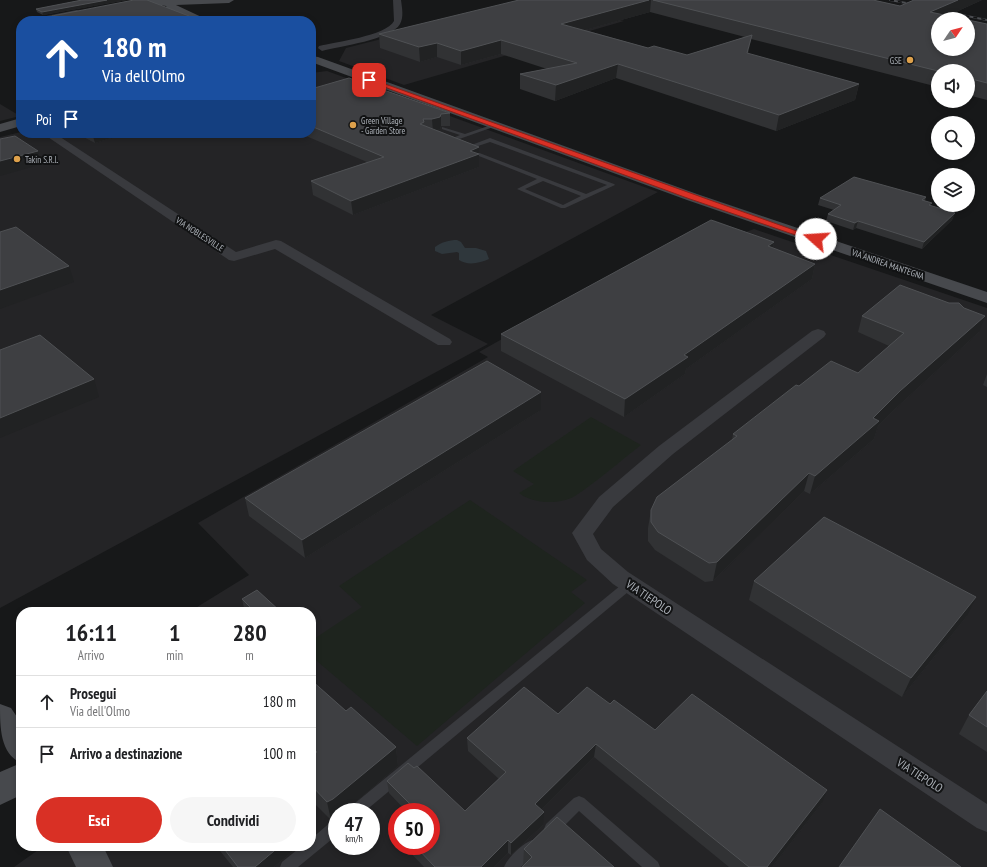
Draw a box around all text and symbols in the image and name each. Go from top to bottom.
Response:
north arrow [931,12,975,56]
map controls [931,12,975,212]
text: 180 m [102,28,166,65]
icon: ahead [36,32,88,84]
place label: GSE [890,55,902,66]
marker: GSE [905,55,915,65]
pin [352,63,386,97]
text: Via dell'Olmo [102,64,185,87]
button: sound [931,64,975,108]
icon: arrive [358,69,380,91]
icon: arrive [60,108,82,130]
text: Poi [36,110,52,129]
place label: Green Village - Garden Store [361,115,406,136]
button: search [931,116,975,160]
marker: Green Village - Garden Store [348,120,358,130]
marker: Takin S.R.l. [12,154,22,164]
place label: Takin S.R.l. [25,154,59,165]
button: layers [931,168,975,212]
street label: VIA NOBLESVILLE [173,214,226,254]
position arrow [795,218,837,260]
street label: VIA ANDREA MANTEGNA [849,246,926,282]
street label: VIA TIEPOLO [622,576,675,618]
text: 16:11 [65,617,117,648]
text: 1 [169,617,180,648]
text: 280 [232,617,267,648]
text: Arrivo [78,647,105,664]
text: min [166,647,183,664]
text: m [245,647,254,664]
text: Prosegui [70,684,116,703]
icon: ahead [36,691,58,713]
text: 180 m [263,692,296,711]
text: Via dell'Olmo [70,703,130,720]
icon: arrive [36,743,58,765]
text: Arrivo a destinazione [70,744,183,763]
text: 100 m [263,744,296,763]
street label: VIA TIEPOLO [893,754,946,796]
button: Esci [36,797,162,843]
button: Condividi [170,797,296,843]
speed limit sign: 50 [388,803,440,855]
text: 47 [344,811,364,837]
text: km/h [345,832,363,845]

